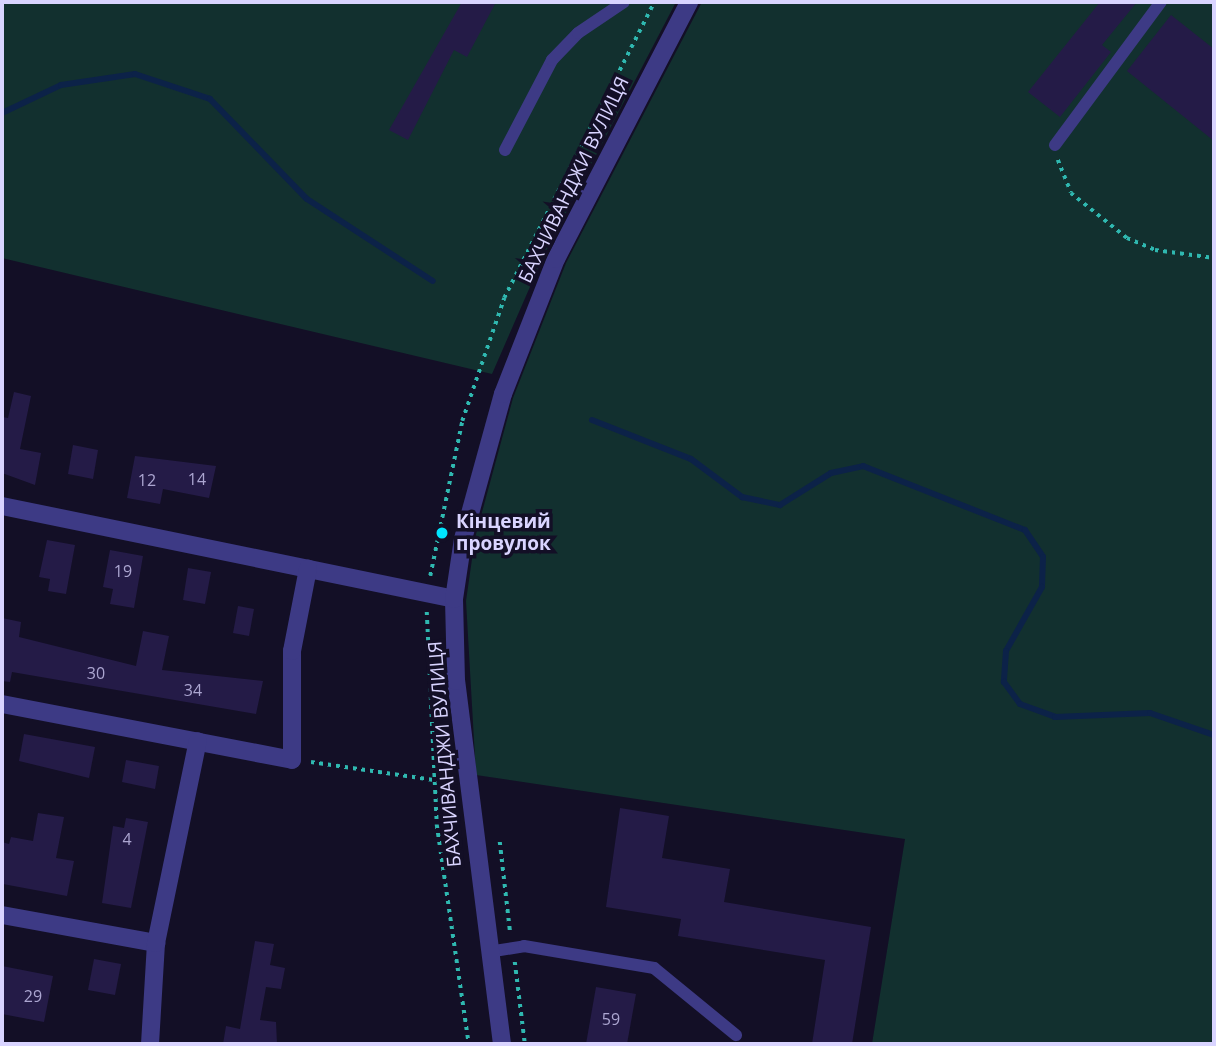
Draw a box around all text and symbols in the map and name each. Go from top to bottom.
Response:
street label: БАХЧИВАНДЖИ ВУЛИЦЯ [514,73,634,287]
house number: 14 [188,469,206,489]
house number: 12 [138,470,156,490]
place label: Кінцевий провулок [456,511,551,555]
marker: Кінцевий провулок [434,525,450,541]
house number: 19 [114,561,132,581]
street label: БАХЧИВАНДЖИ ВУЛИЦЯ [424,640,466,868]
house number: 30 [87,663,105,683]
house number: 34 [184,680,202,700]
house number: 4 [122,829,132,849]
house number: 29 [24,986,42,1006]
house number: 59 [602,1009,620,1029]

